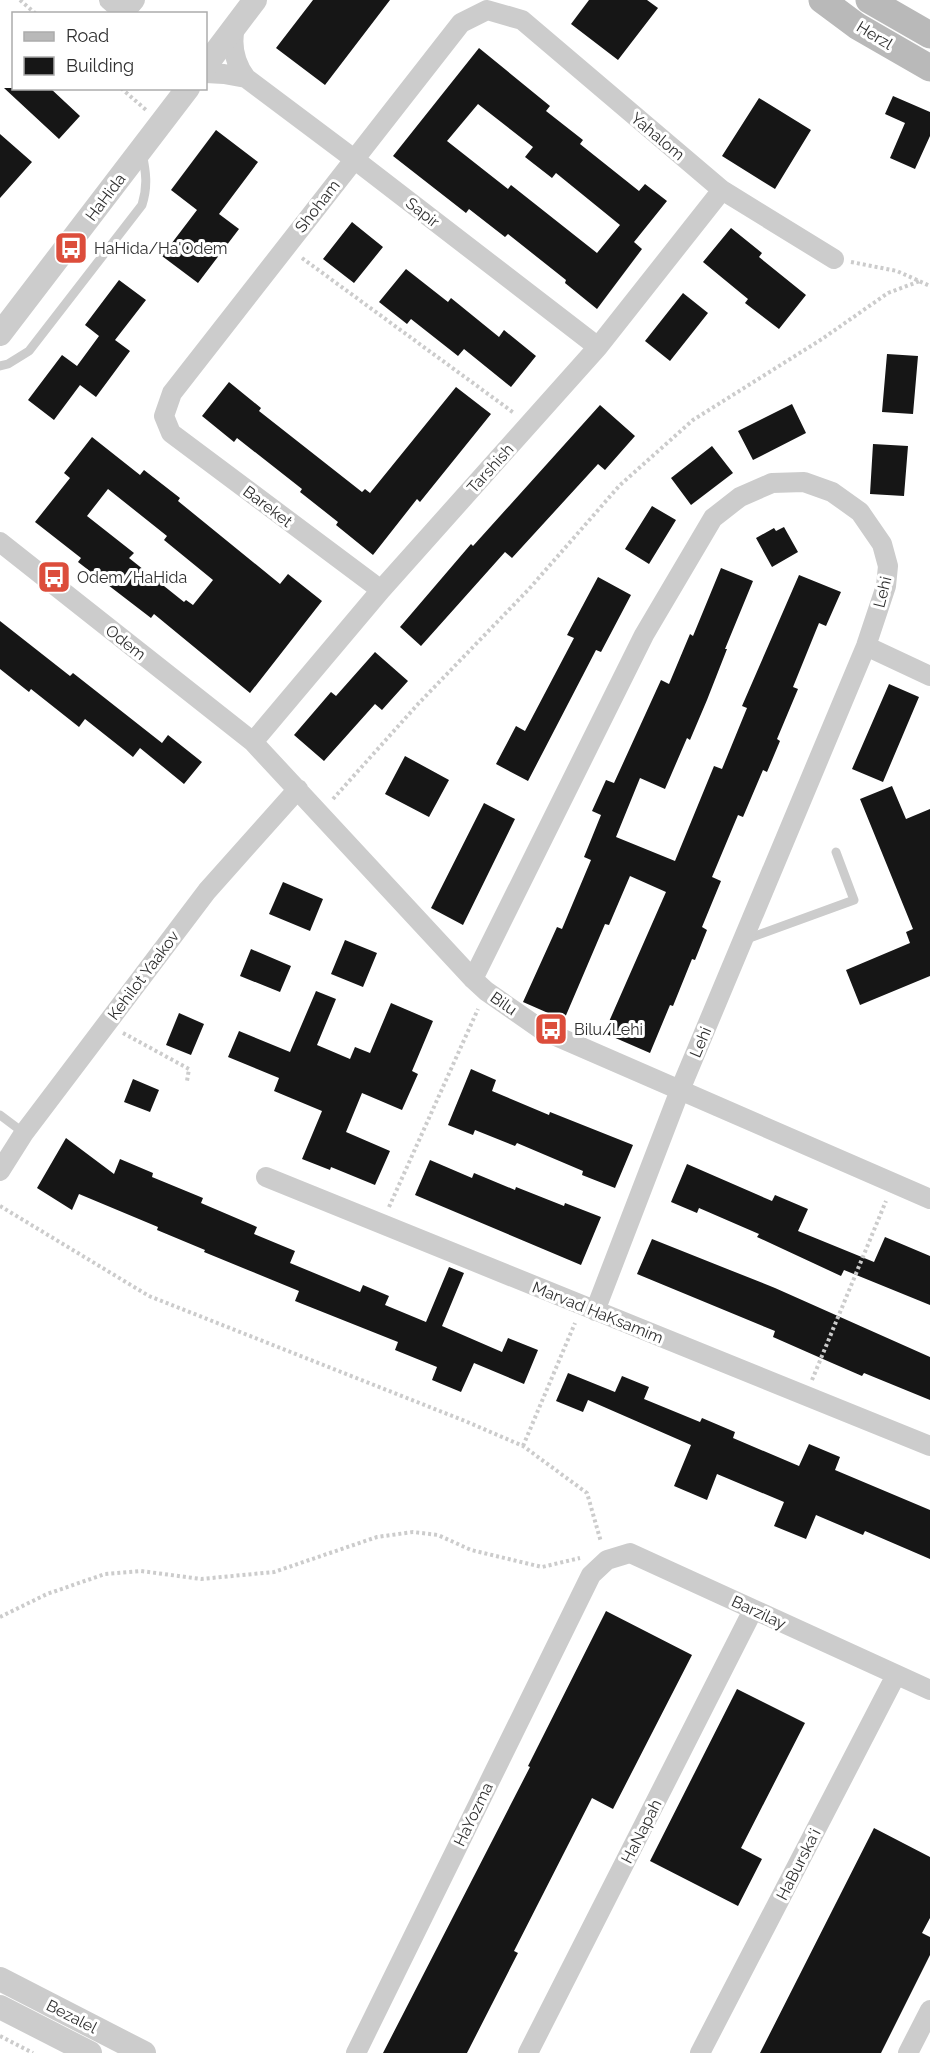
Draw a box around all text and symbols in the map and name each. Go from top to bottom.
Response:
legend [12,12,207,90]
street label: Herzl [853,17,897,54]
text: Road [66,25,109,46]
text: Building [66,55,134,76]
street label: Yahalom [627,108,688,164]
street label: HaHida [81,170,129,225]
street label: Shoham [291,176,344,236]
street label: Sapir [402,193,444,232]
bus stop icon: HaHida/Ha'Odem [53,230,89,266]
place label: HaHida/Ha'Odem [94,239,228,258]
street label: Tarshish [463,440,518,497]
street label: Bareket [239,482,297,531]
bus stop icon: Odem/HaHida [36,559,72,595]
place label: Odem/HaHida [77,568,187,587]
street label: Lehi [869,575,895,610]
street label: Odem [102,621,150,664]
street label: Kehilot Yaakov [104,927,183,1024]
street label: Bilu [487,988,521,1019]
bus stop icon: Bilu/Lehi [533,1011,569,1047]
place label: Bilu/Lehi [574,1020,643,1039]
street label: Lehi [686,1024,715,1060]
street label: Marvad HaKsamim [530,1278,666,1347]
street label: Barzilay [729,1592,789,1633]
street label: HaYozma [450,1779,497,1849]
street label: HaNapah [617,1796,666,1866]
street label: HaBurska'i [772,1825,825,1903]
street label: Bezalel [43,1996,101,2038]

